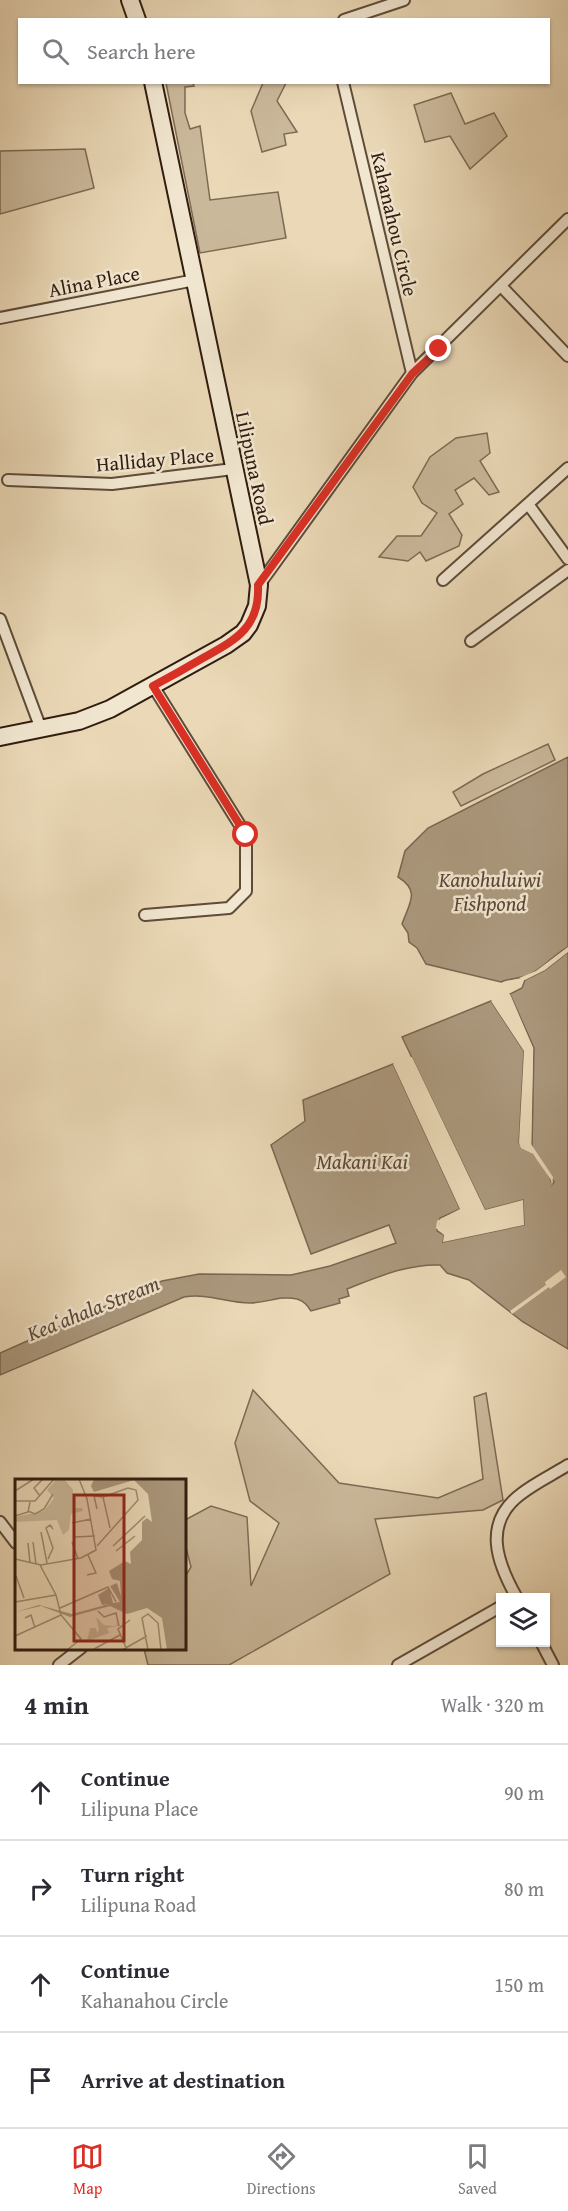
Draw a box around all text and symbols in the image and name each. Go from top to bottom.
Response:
search box [18,18,550,84]
icon: search [39,35,72,68]
text: Search here [87,35,196,67]
street label: Kahanahou Circle [364,149,426,299]
street label: Alina Place [46,258,142,304]
route end [425,335,451,361]
street label: Lilipuna Road [229,409,281,528]
street label: Halliday Place [95,439,215,479]
route start [232,821,258,847]
water label: Kanohuluiwi Fishpond [438,864,542,919]
water label: Makani Kai [316,1146,408,1177]
water label: Keaʻahala Stream [21,1267,164,1349]
inset map [15,1479,186,1650]
map controls [496,1593,550,1647]
button: layers [496,1593,550,1647]
text: 4 min [24,1685,89,1724]
text: Walk · 320 m [441,1690,544,1719]
text: Continue [81,1762,170,1794]
icon: ahead [24,1776,57,1809]
text: 90 m [504,1778,544,1807]
text: Lilipuna Place [81,1794,198,1823]
text: Turn right [81,1858,184,1890]
icon: right [24,1872,57,1905]
text: 80 m [504,1874,544,1903]
text: Lilipuna Road [81,1890,196,1919]
text: Continue [81,1954,170,1986]
icon: ahead [24,1968,57,2001]
text: 150 m [494,1970,544,1999]
text: Kahanahou Circle [81,1986,228,2015]
icon: arrive [24,2064,57,2097]
text: Arrive at destination [81,2064,285,2096]
tab: Map [71,2140,104,2200]
tab: Directions [247,2140,316,2200]
tab: Saved [458,2140,497,2200]

